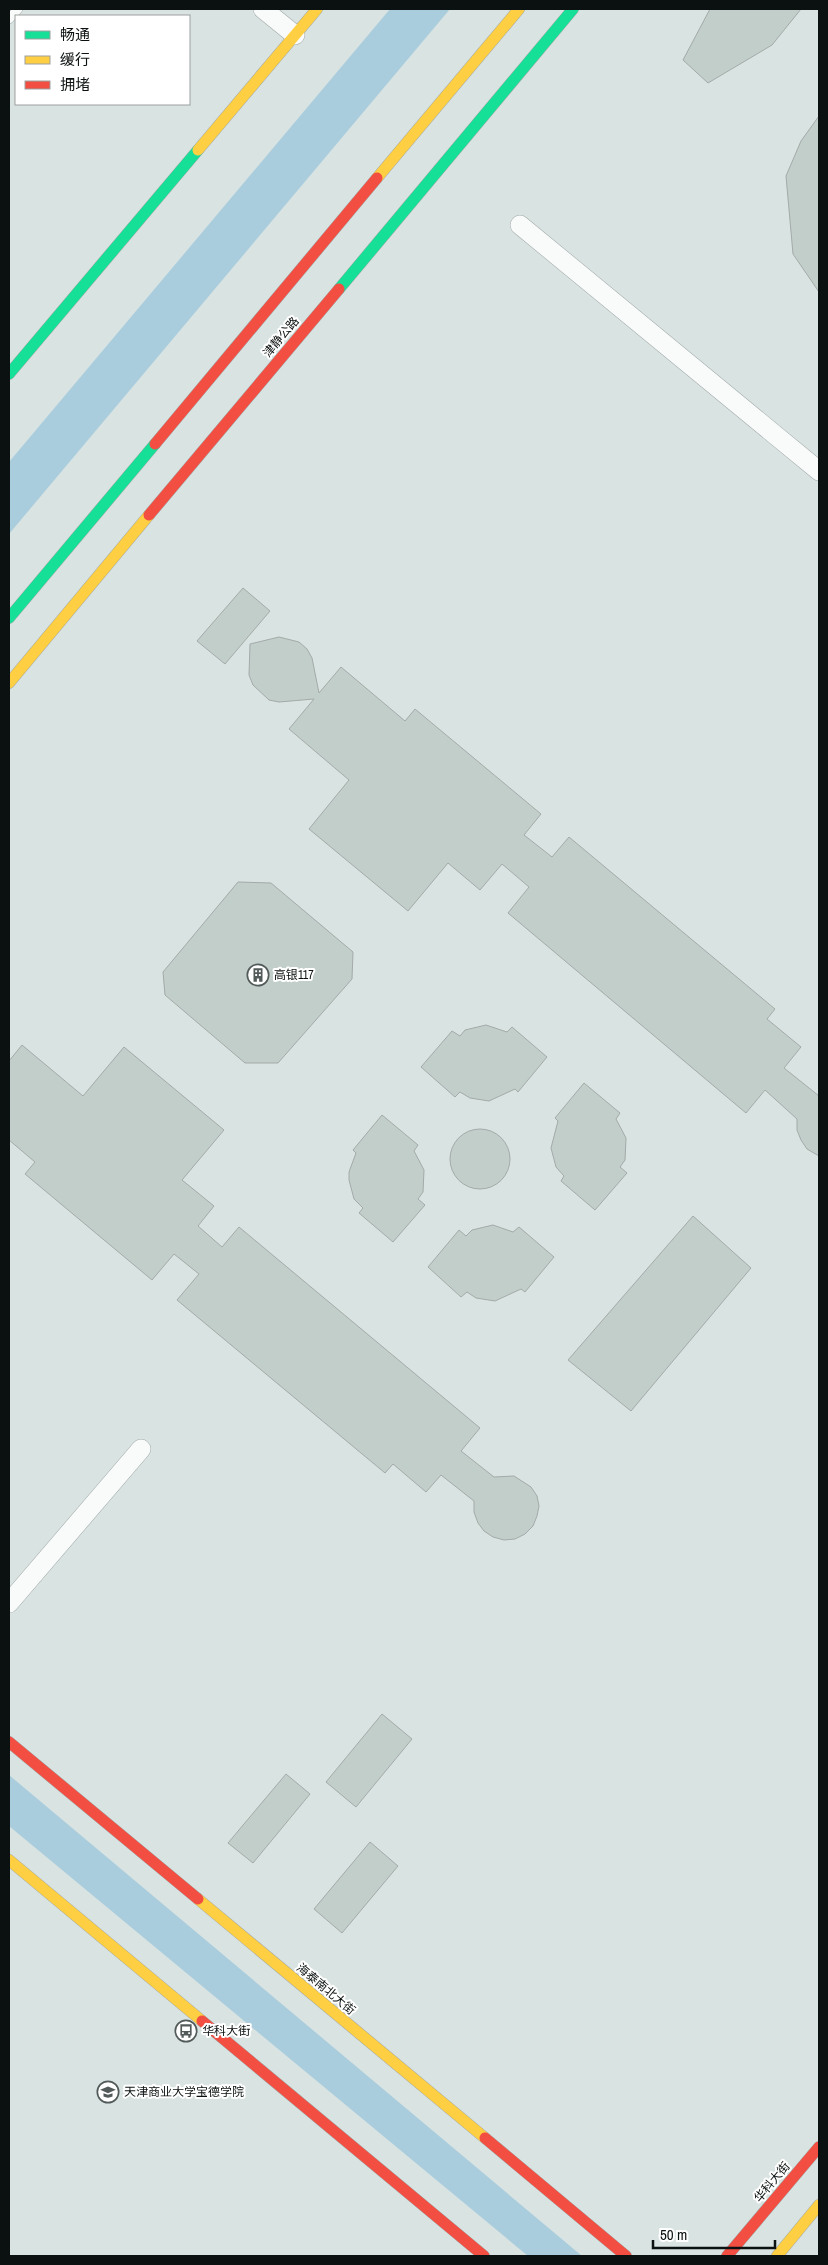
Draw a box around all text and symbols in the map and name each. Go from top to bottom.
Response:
legend [15,15,190,105]
text: 畅通 [60,24,90,45]
text: 缓行 [60,49,90,70]
text: 拥堵 [60,74,90,95]
street label: 津静公路 [259,313,303,361]
building icon: 高银117 [246,963,270,987]
place label: 高银117 [274,967,314,983]
street label: 海泰南北大街 [293,1960,359,2018]
bus stop icon: 华科大街 [174,2019,198,2043]
place label: 华科大街 [202,2023,250,2039]
school or university icon: 天津商业大学宝德学院 [96,2080,120,2104]
place label: 天津商业大学宝德学院 [124,2084,244,2100]
street label: 华科大街 [750,2158,794,2206]
scale bar [653,2218,776,2250]
text: 50 m [660,2224,687,2245]

